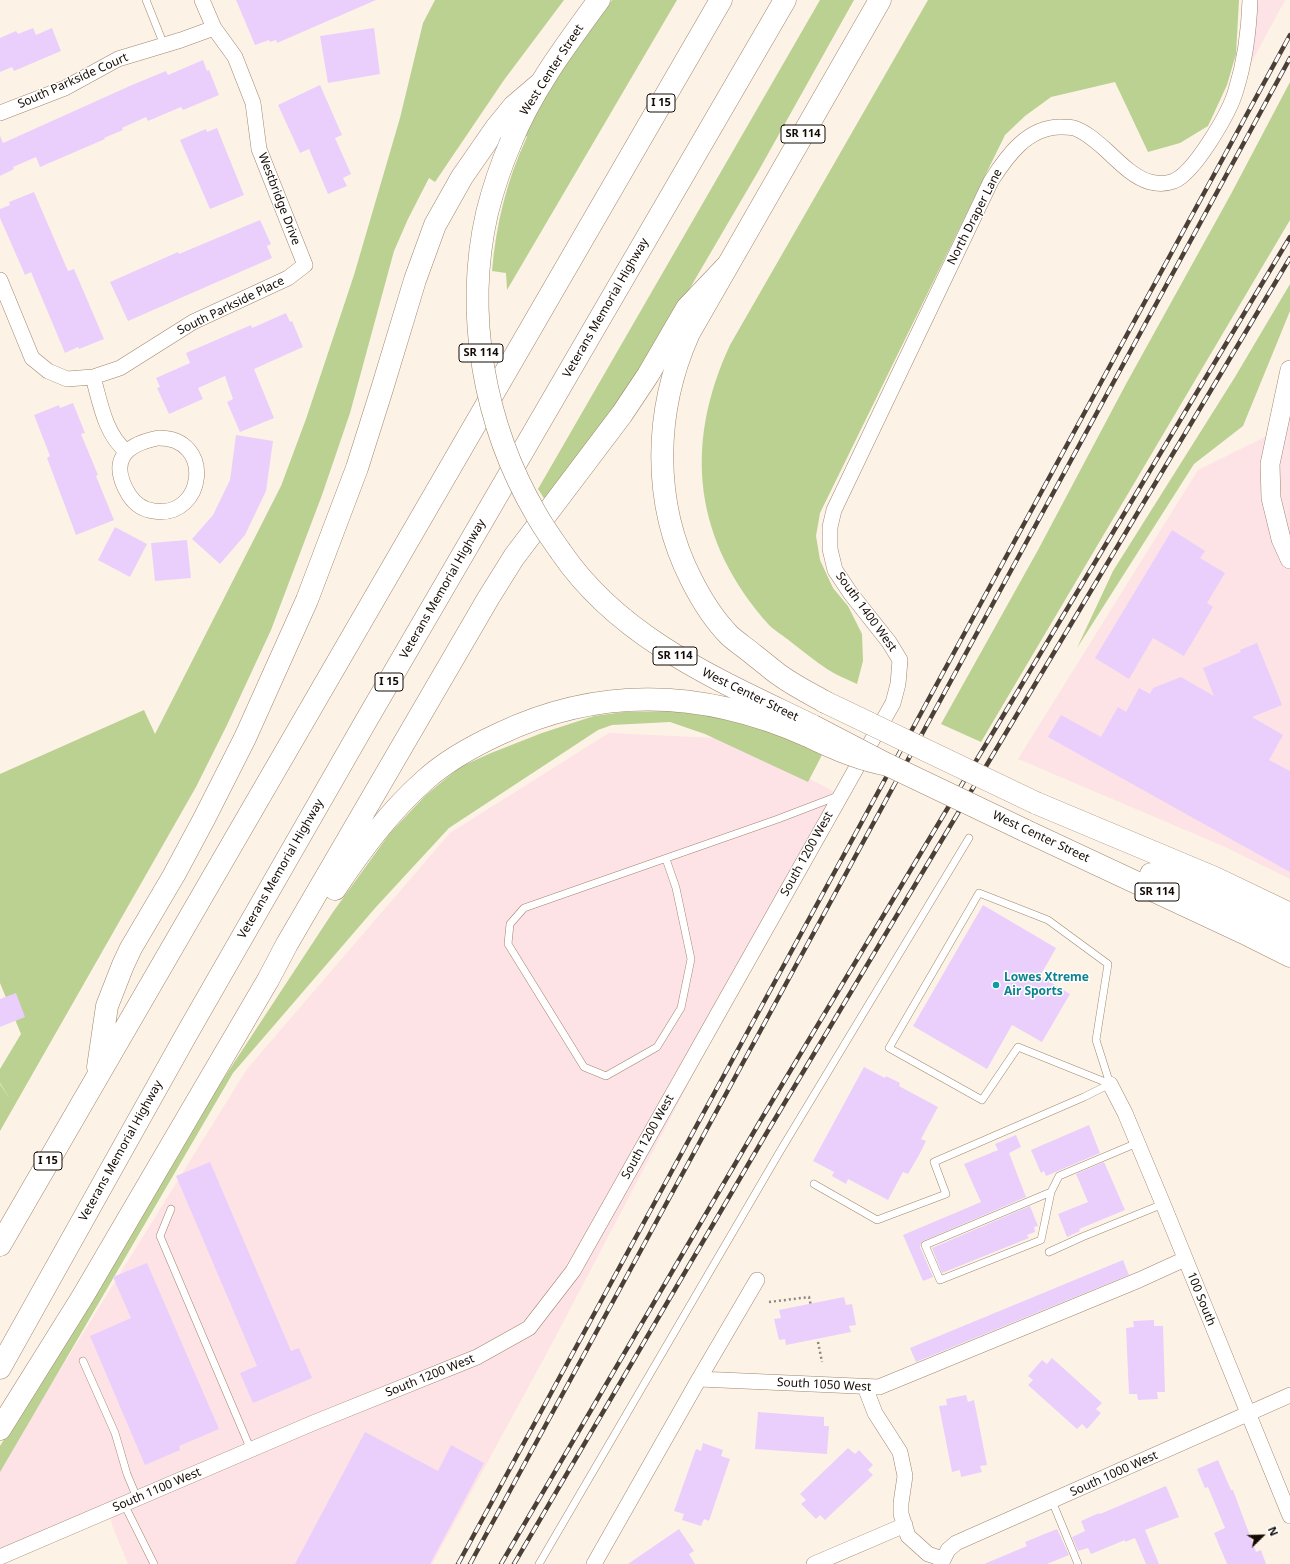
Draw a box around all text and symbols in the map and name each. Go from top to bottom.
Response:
street label: West Center Street [517,22,587,118]
street label: South Parkside Court [16,50,130,112]
road number: I 15 [647,94,675,112]
road number: SR 114 [781,125,825,143]
street label: Westbridge Drive [255,151,303,247]
street label: North Draper Lane [945,167,1005,267]
street label: Veterans Memorial Highway [560,236,652,380]
street label: South Parkside Place [175,274,287,338]
road number: SR 114 [459,344,503,362]
street label: Veterans Memorial Highway [397,517,489,661]
street label: South 1400 West [832,570,900,654]
road number: SR 114 [653,647,697,665]
street label: West Center Street [700,665,800,725]
road number: I 15 [375,673,403,691]
street label: Veterans Memorial Highway [235,797,327,941]
street label: West Center Street [990,808,1092,866]
street label: South 1200 West [778,809,836,899]
road number: SR 114 [1135,883,1179,901]
place label: Lowes Xtreme Air Sports [1004,971,1089,999]
marker: Lowes Xtreme Air Sports [991,980,1001,990]
street label: Veterans Memorial Highway [76,1078,166,1224]
street label: South 1200 West [619,1092,677,1182]
road number: I 15 [34,1152,62,1170]
street label: 100 South [1184,1270,1218,1328]
street label: South 1200 West [384,1352,476,1400]
street label: South 1050 West [776,1375,872,1395]
street label: South 1000 West [1068,1448,1160,1500]
street label: South 1100 West [111,1465,203,1515]
north arrow [1242,1516,1282,1556]
text: N [1265,1524,1282,1538]

